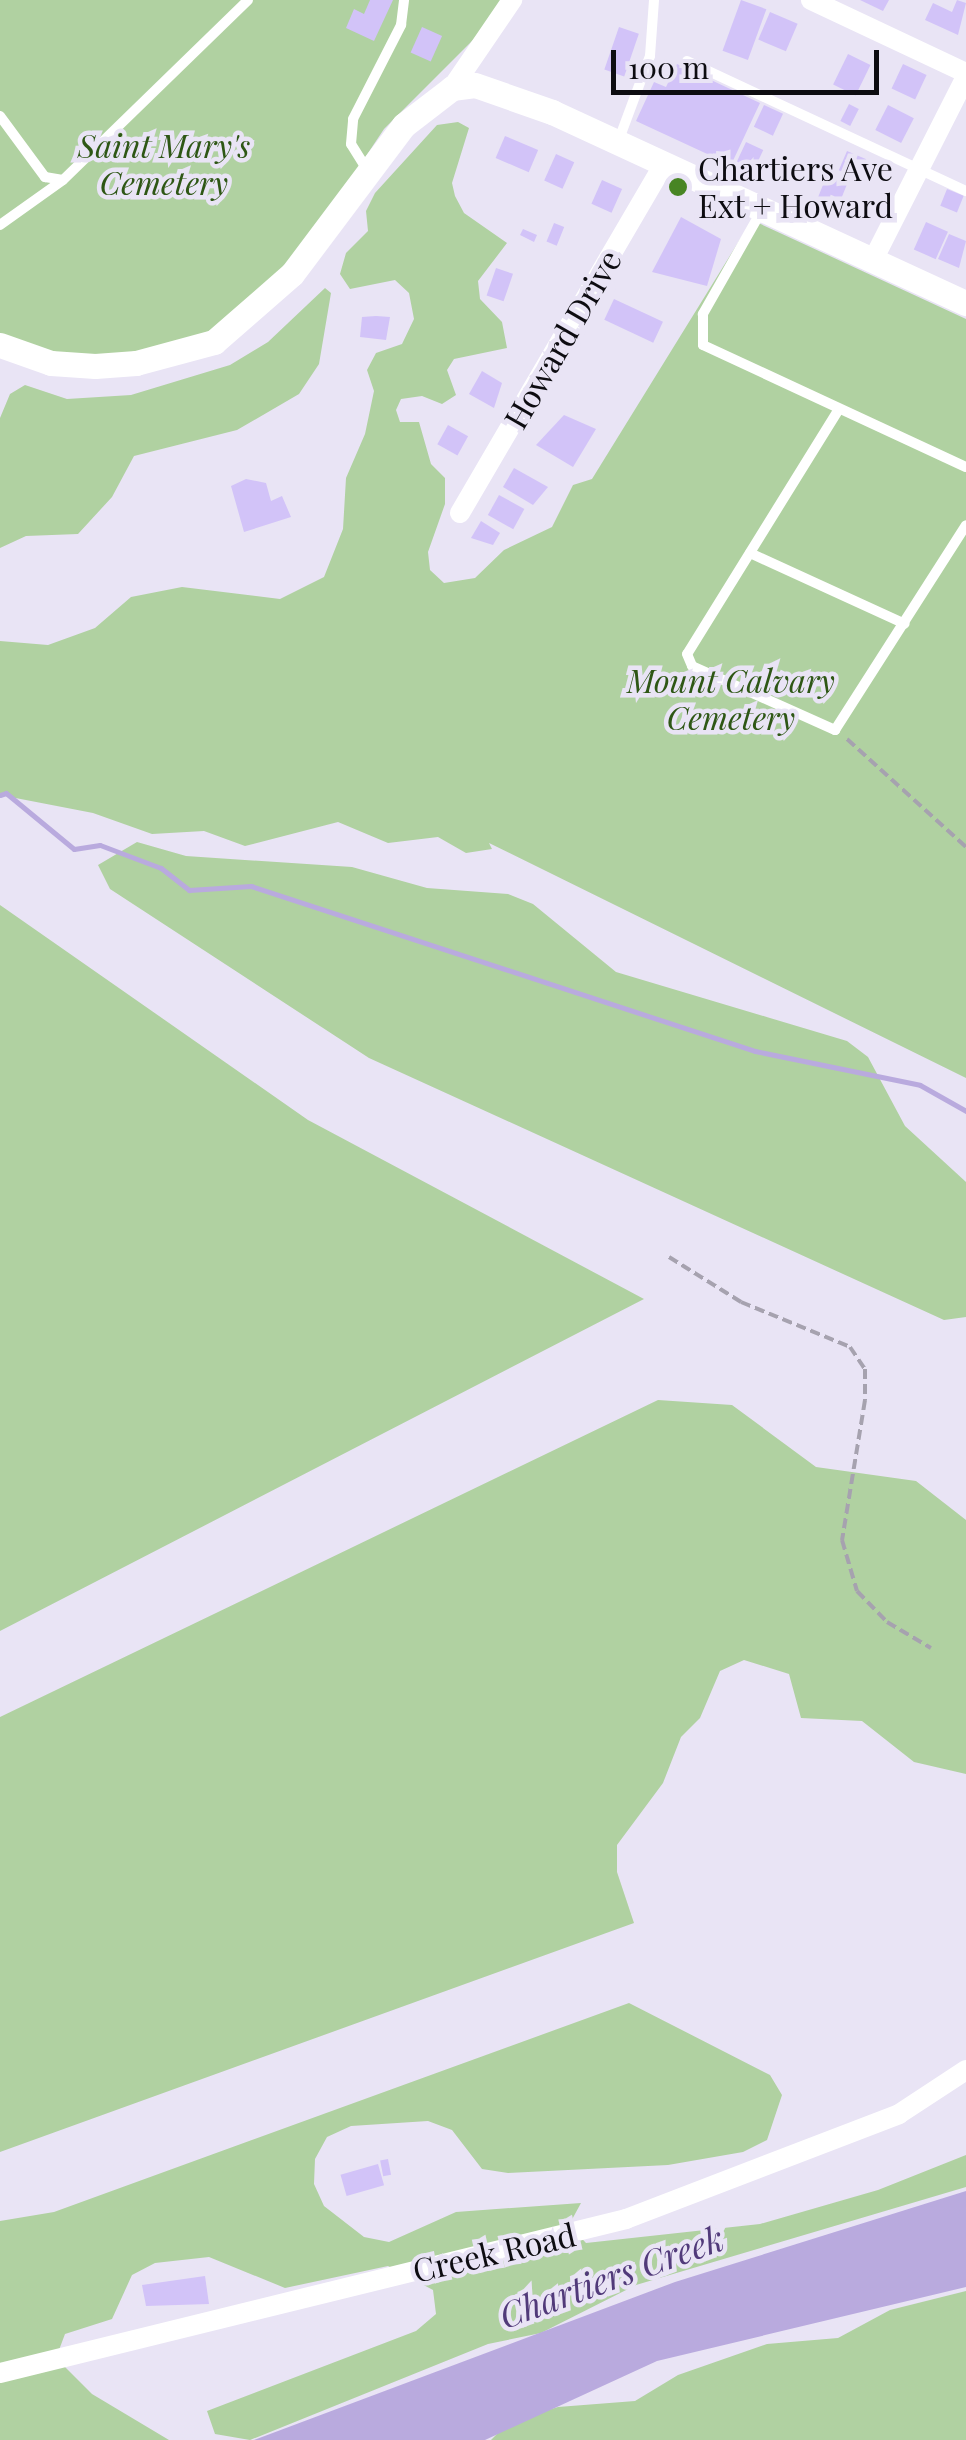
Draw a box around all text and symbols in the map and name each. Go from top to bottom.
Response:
scale bar [616,30,884,92]
text: 100 m [628,47,709,87]
park label: Saint Mary's Cemetery [78,127,250,202]
place label: Chartiers Ave Ext + Howard [698,150,894,225]
marker: Chartiers Ave Ext + Howard [667,176,689,198]
street label: Howard Drive [495,243,629,435]
park label: Mount Calvary Cemetery [627,662,835,737]
street label: Creek Road [409,2215,579,2289]
water label: Chartiers Creek [493,2216,729,2336]

